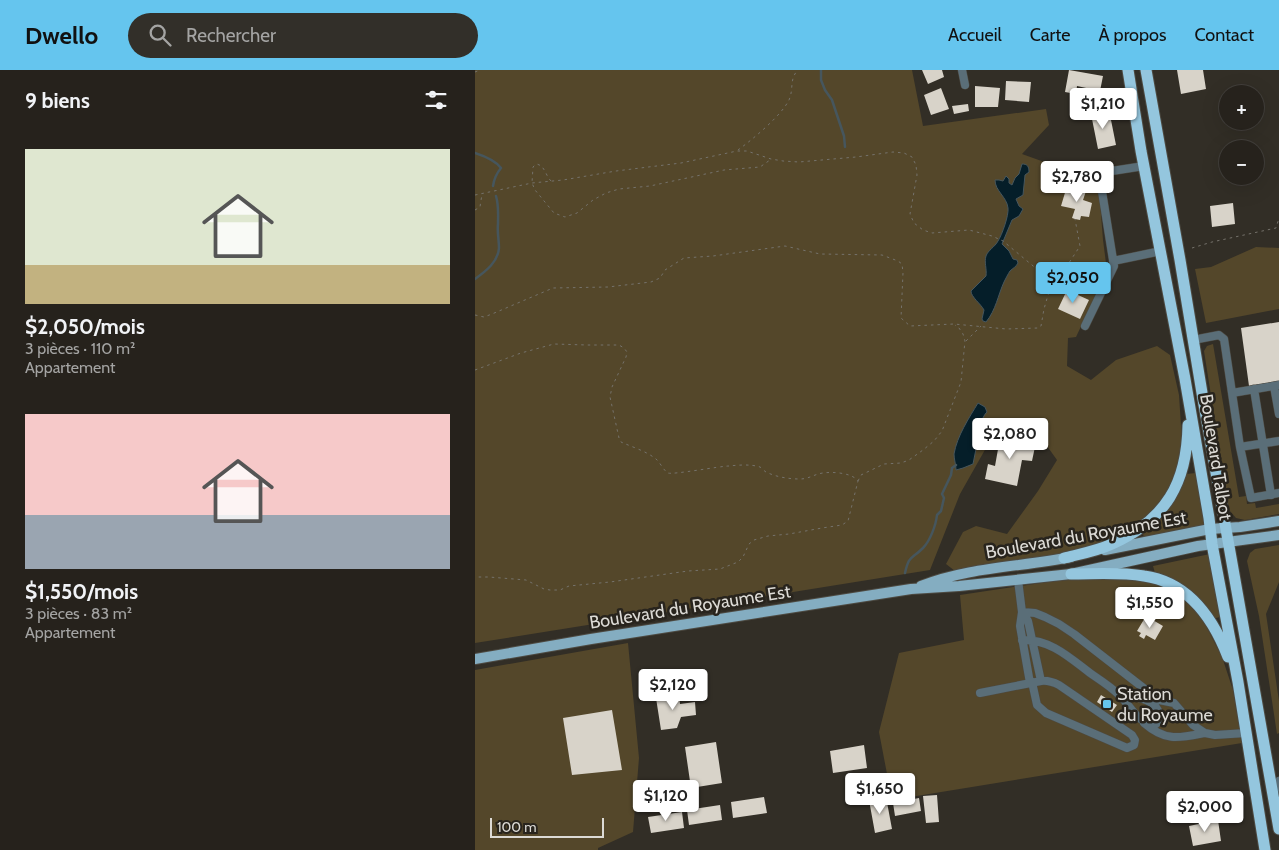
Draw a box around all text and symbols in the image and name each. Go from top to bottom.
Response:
search box [128,13,478,58]
text: Dwello [25,21,98,50]
icon: search [146,21,174,49]
text: Rechercher [186,24,276,47]
text: Accueil [948,24,1002,46]
text: Carte [1030,24,1070,46]
text: À propos [1098,24,1166,46]
text: Contact [1194,24,1254,46]
map controls [1219,85,1264,185]
button: + [1219,85,1264,130]
icon: filters [422,86,450,114]
text: 9 biens [25,88,90,113]
pin: $1,210 [1062,88,1144,130]
text: $1,210 [1081,94,1125,113]
button: − [1219,140,1264,185]
pin: $2,780 [1036,160,1118,203]
text: $2,780 [1052,167,1102,186]
icon: home [193,181,283,271]
pin: $2,050 [1032,262,1114,304]
text: $2,050 [1047,268,1099,287]
text: $2,050/mois [25,314,145,339]
text: 3 pièces · 110 m² [25,339,135,358]
text: Appartement [25,358,115,377]
street label: Boulevard Talbot [1195,392,1237,522]
pin: $2,080 [969,418,1051,460]
text: $2,080 [983,424,1037,443]
icon: home [193,446,283,536]
street label: Boulevard du Royaume Est [984,507,1188,563]
text: $1,550/mois [25,579,138,604]
street label: Boulevard du Royaume Est [588,580,792,634]
pin: $1,550 [1109,586,1191,629]
text: $1,550 [1126,593,1174,612]
text: 3 pièces · 83 m² [25,604,132,623]
text: Appartement [25,623,115,642]
pin: $2,120 [632,668,714,711]
text: $2,120 [650,675,696,694]
place label: Station du Royaume [1117,683,1213,726]
marker: Station du Royaume [1101,698,1113,710]
pin: $1,650 [839,772,921,815]
text: $1,650 [856,779,904,798]
pin: $1,120 [625,780,707,822]
text: $1,120 [644,786,688,805]
pin: $2,000 [1164,790,1246,833]
text: $2,000 [1177,797,1233,816]
scale bar [490,815,604,838]
text: 100 m [497,818,537,836]

